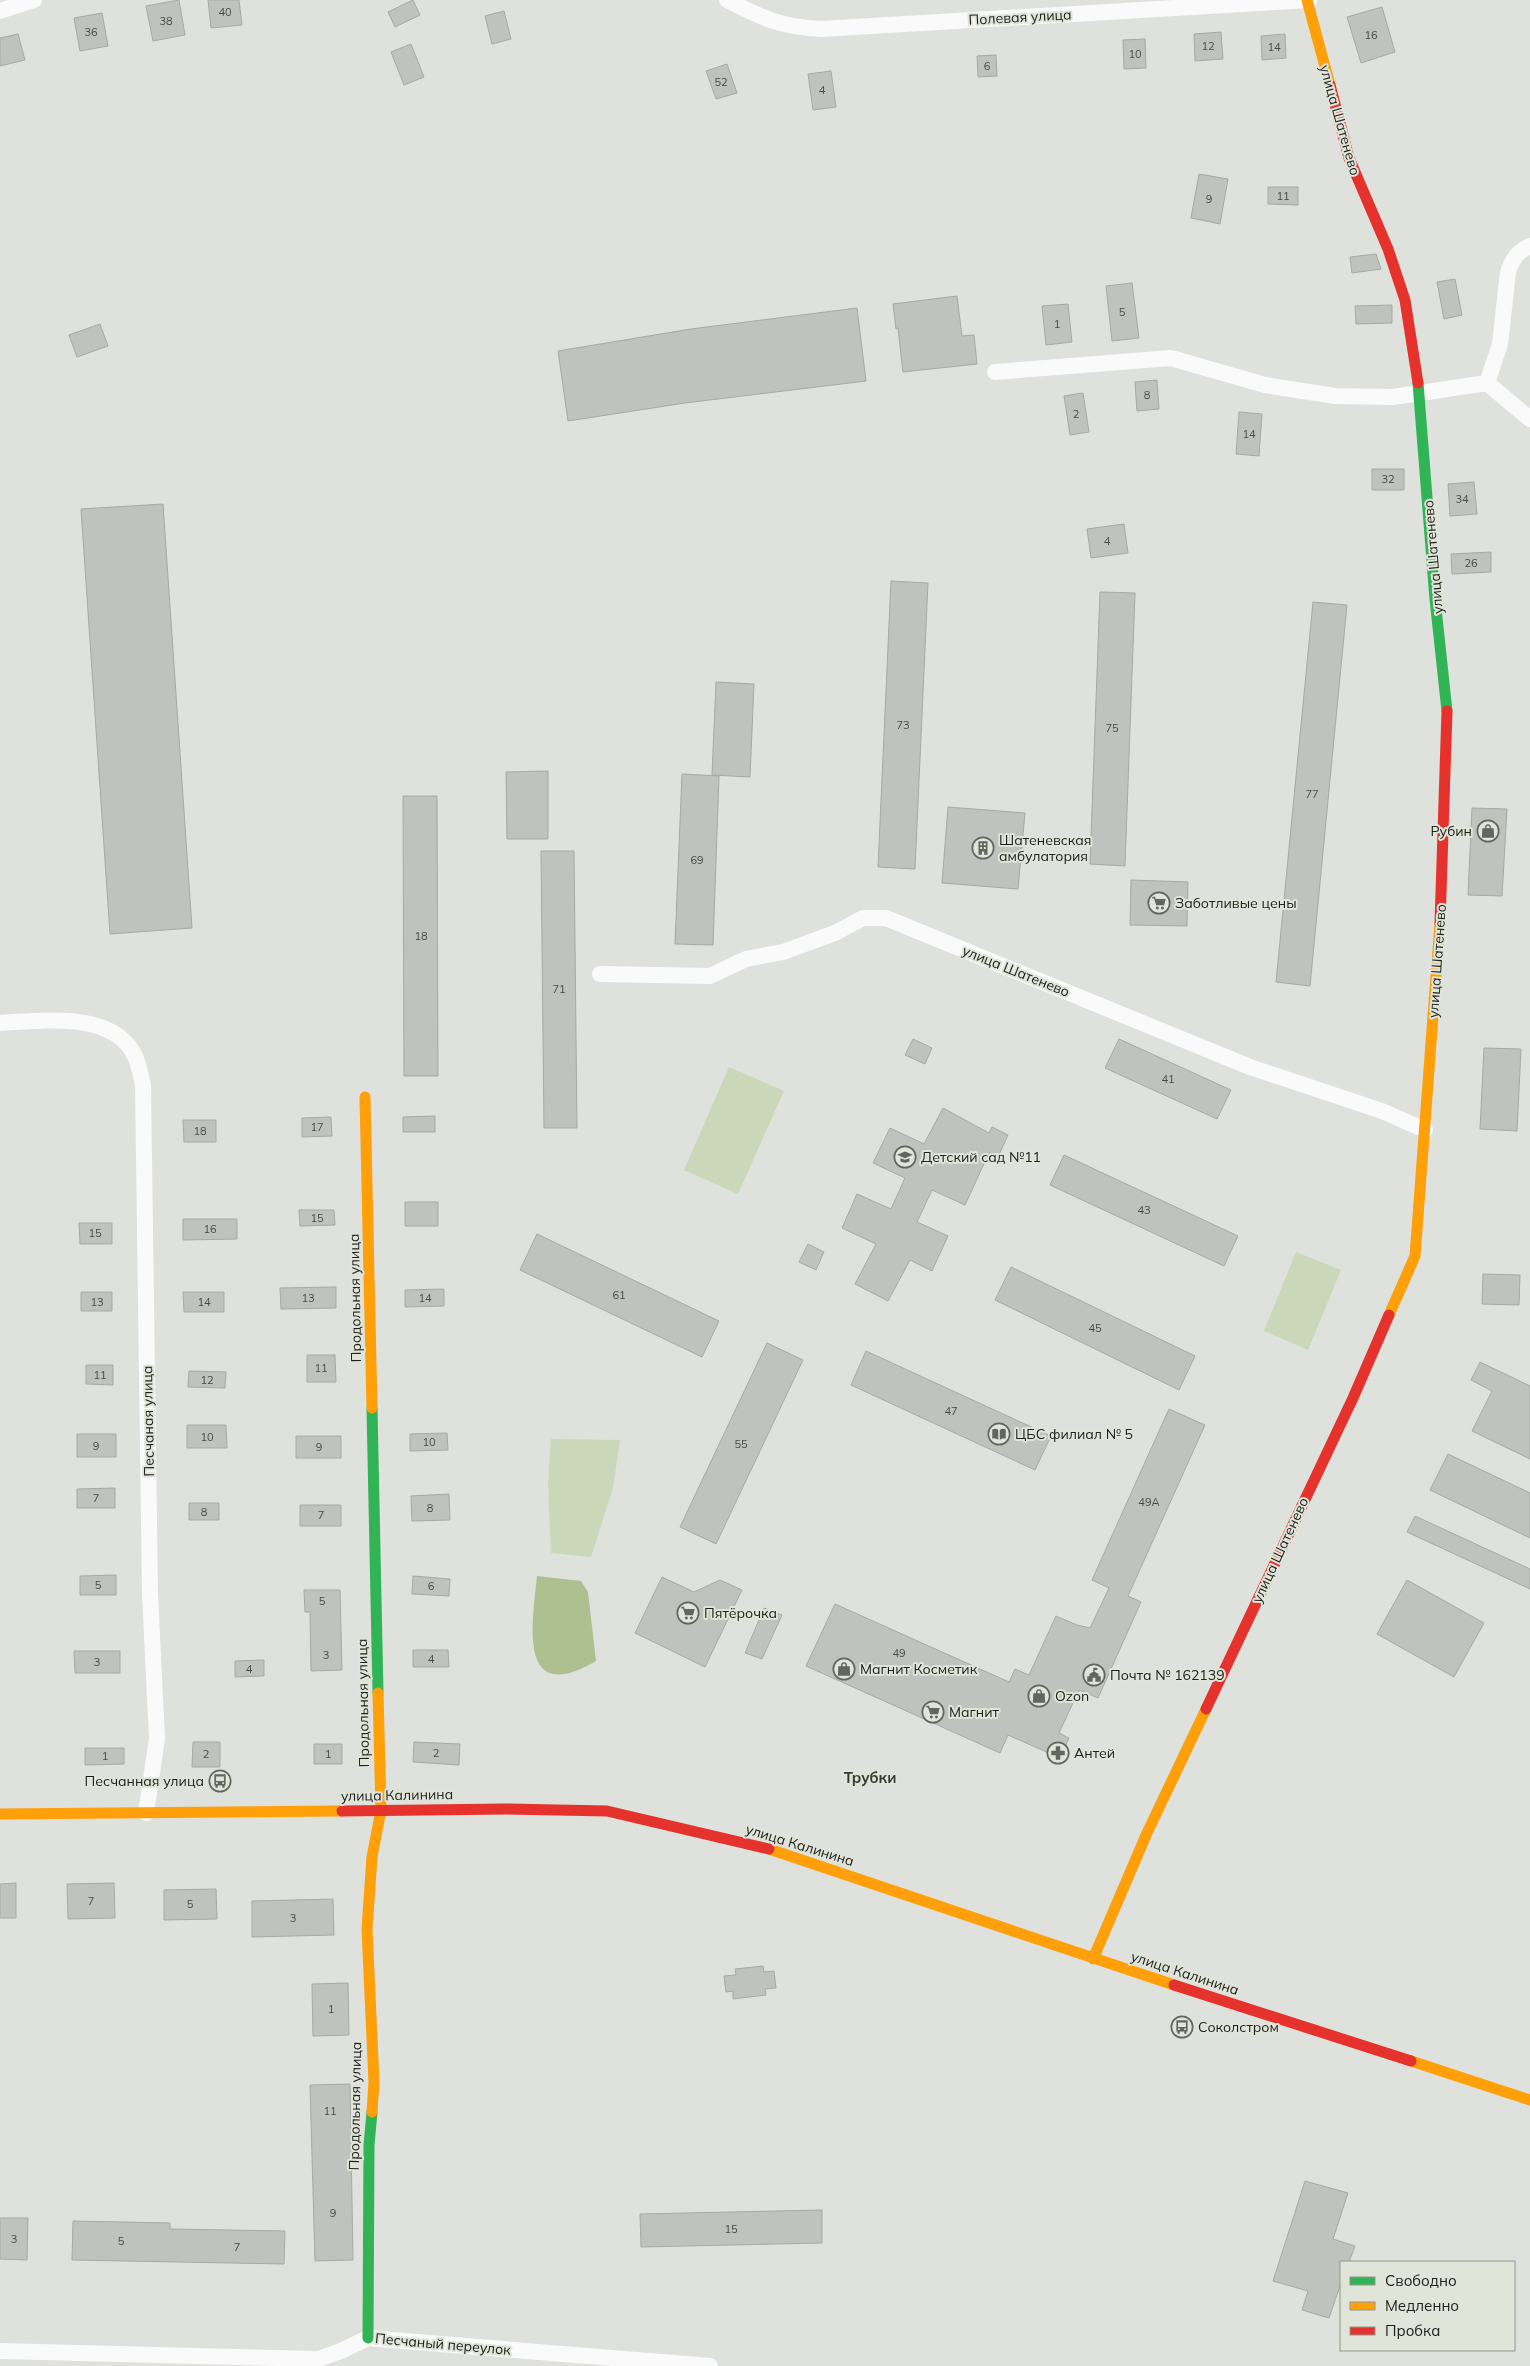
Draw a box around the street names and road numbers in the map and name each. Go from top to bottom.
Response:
street label: Полевая улица [968,5,1072,29]
street label: улица Шатенево [1316,63,1364,177]
street label: улица Шатенево [1419,499,1447,615]
street label: улица Шатенево [1424,903,1450,1019]
street label: улица Шатенево [960,941,1072,1001]
street label: Продольная улица [345,1233,365,1363]
street label: Песчаная улица [138,1365,158,1477]
street label: улица Шатенево [1248,1494,1312,1606]
street label: Продольная улица [353,1638,373,1768]
street label: улица Калинина [341,1785,453,1805]
street label: улица Калинина [744,1820,856,1870]
street label: улица Калинина [1129,1947,1241,1999]
street label: Продольная улица [345,2041,365,2171]
street label: Песчаный переулок [374,2329,512,2359]

